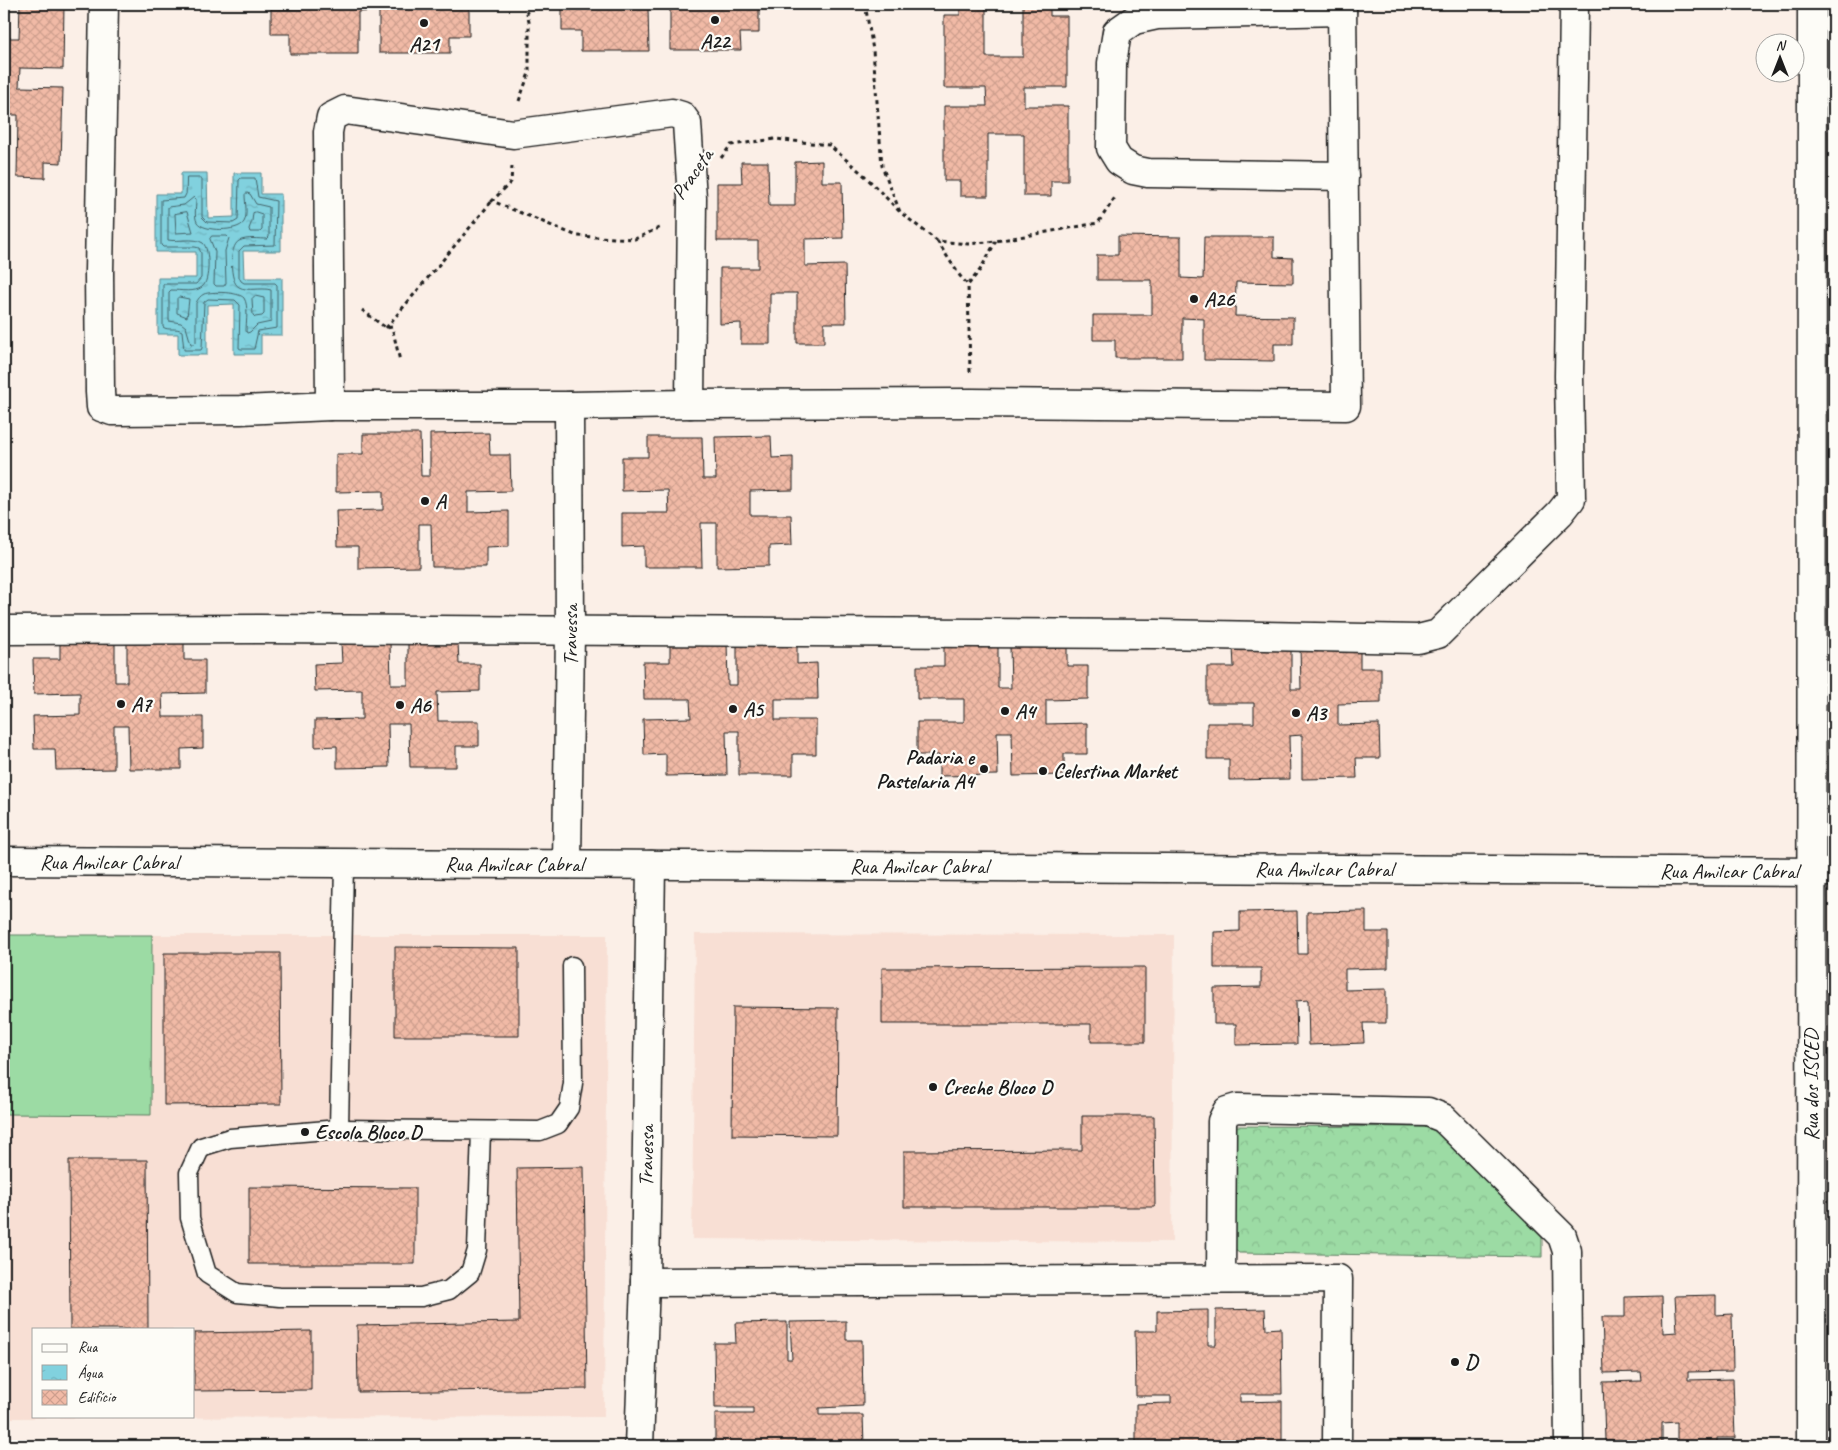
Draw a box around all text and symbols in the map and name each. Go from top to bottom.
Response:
marker: A22 [709,14,721,26]
marker: A21 [418,17,430,29]
place label: A22 [700,28,732,54]
place label: A21 [409,31,441,57]
north arrow [1756,32,1806,82]
text: N [1776,37,1787,54]
street label: Praceta [665,142,720,204]
place label: A26 [1204,286,1236,312]
marker: A26 [1188,293,1200,305]
place label: A [435,488,447,514]
marker: A [419,495,431,507]
street label: Travessa [557,602,583,666]
place label: A7 [131,691,154,717]
place label: A6 [410,692,433,718]
place label: A5 [743,696,765,722]
marker: A7 [115,698,127,710]
place label: A4 [1015,698,1038,724]
marker: A6 [394,699,406,711]
place label: A3 [1306,700,1329,726]
marker: A5 [727,703,739,715]
marker: A4 [999,705,1011,717]
marker: A3 [1290,707,1302,719]
place label: Padaria e Pastelaria A4 [876,744,977,794]
place label: Celestina Market [1053,758,1179,784]
marker: Padaria e Pastelaria A4 [978,763,990,775]
marker: Celestina Market [1037,765,1049,777]
street label: Rua Amilcar Cabral [40,849,182,875]
street label: Rua Amilcar Cabral [445,851,587,877]
street label: Rua Amilcar Cabral [850,853,992,879]
street label: Rua Amilcar Cabral [1255,856,1397,882]
street label: Rua Amilcar Cabral [1660,858,1802,884]
street label: Rua dos ISCED [1798,1027,1824,1141]
place label: Creche Bloco D [943,1074,1054,1100]
marker: Creche Bloco D [927,1081,939,1093]
place label: Escola Bloco D [315,1119,423,1145]
street label: Travessa [632,1123,660,1187]
marker: Escola Bloco D [299,1126,311,1138]
legend [32,1328,195,1418]
text: Rua [78,1338,98,1357]
place label: D [1465,1349,1480,1375]
marker: D [1449,1356,1461,1368]
text: Água [78,1364,103,1383]
text: Edifício [78,1388,117,1407]

